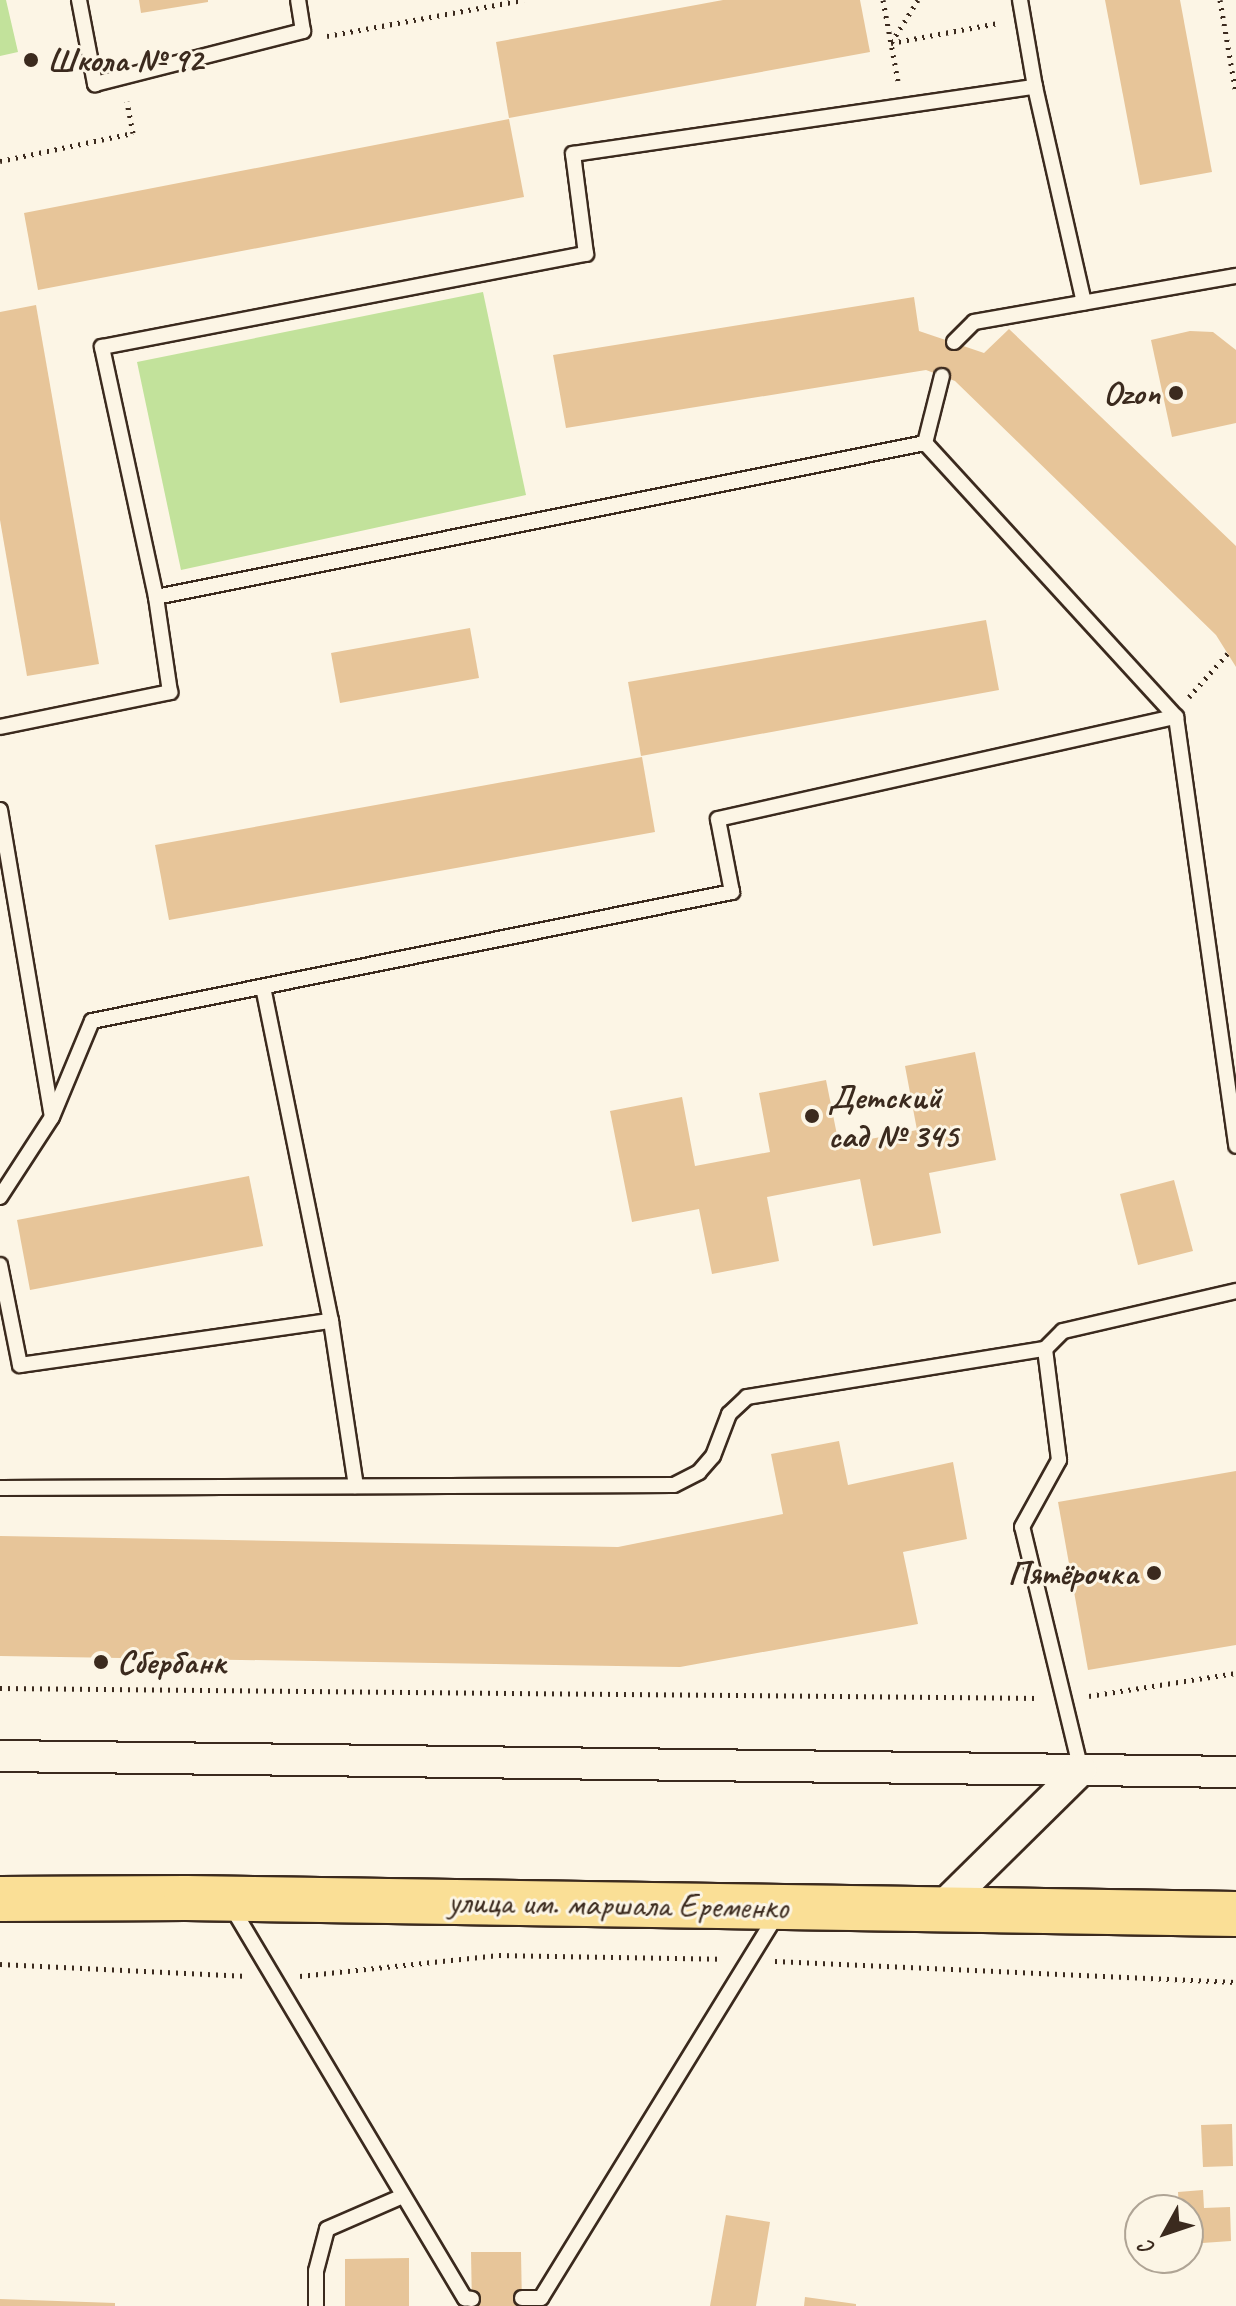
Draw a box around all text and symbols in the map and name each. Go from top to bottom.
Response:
place label: Школа № 92 [47,40,203,80]
marker: Школа № 92 [22,51,40,69]
place label: Ozon [1103,373,1160,413]
marker: Ozon [1167,384,1185,402]
place label: Детский сад № 345 [828,1076,958,1156]
marker: Детский сад № 345 [803,1107,821,1125]
place label: Пятёрочка [1008,1553,1138,1593]
marker: Пятёрочка [1145,1564,1163,1582]
place label: Сбербанк [117,1642,226,1682]
marker: Сбербанк [92,1653,110,1671]
street label: улица им. маршала Еременко [446,1881,790,1927]
north arrow [1124,2194,1204,2274]
text: С [1133,2235,1161,2261]

